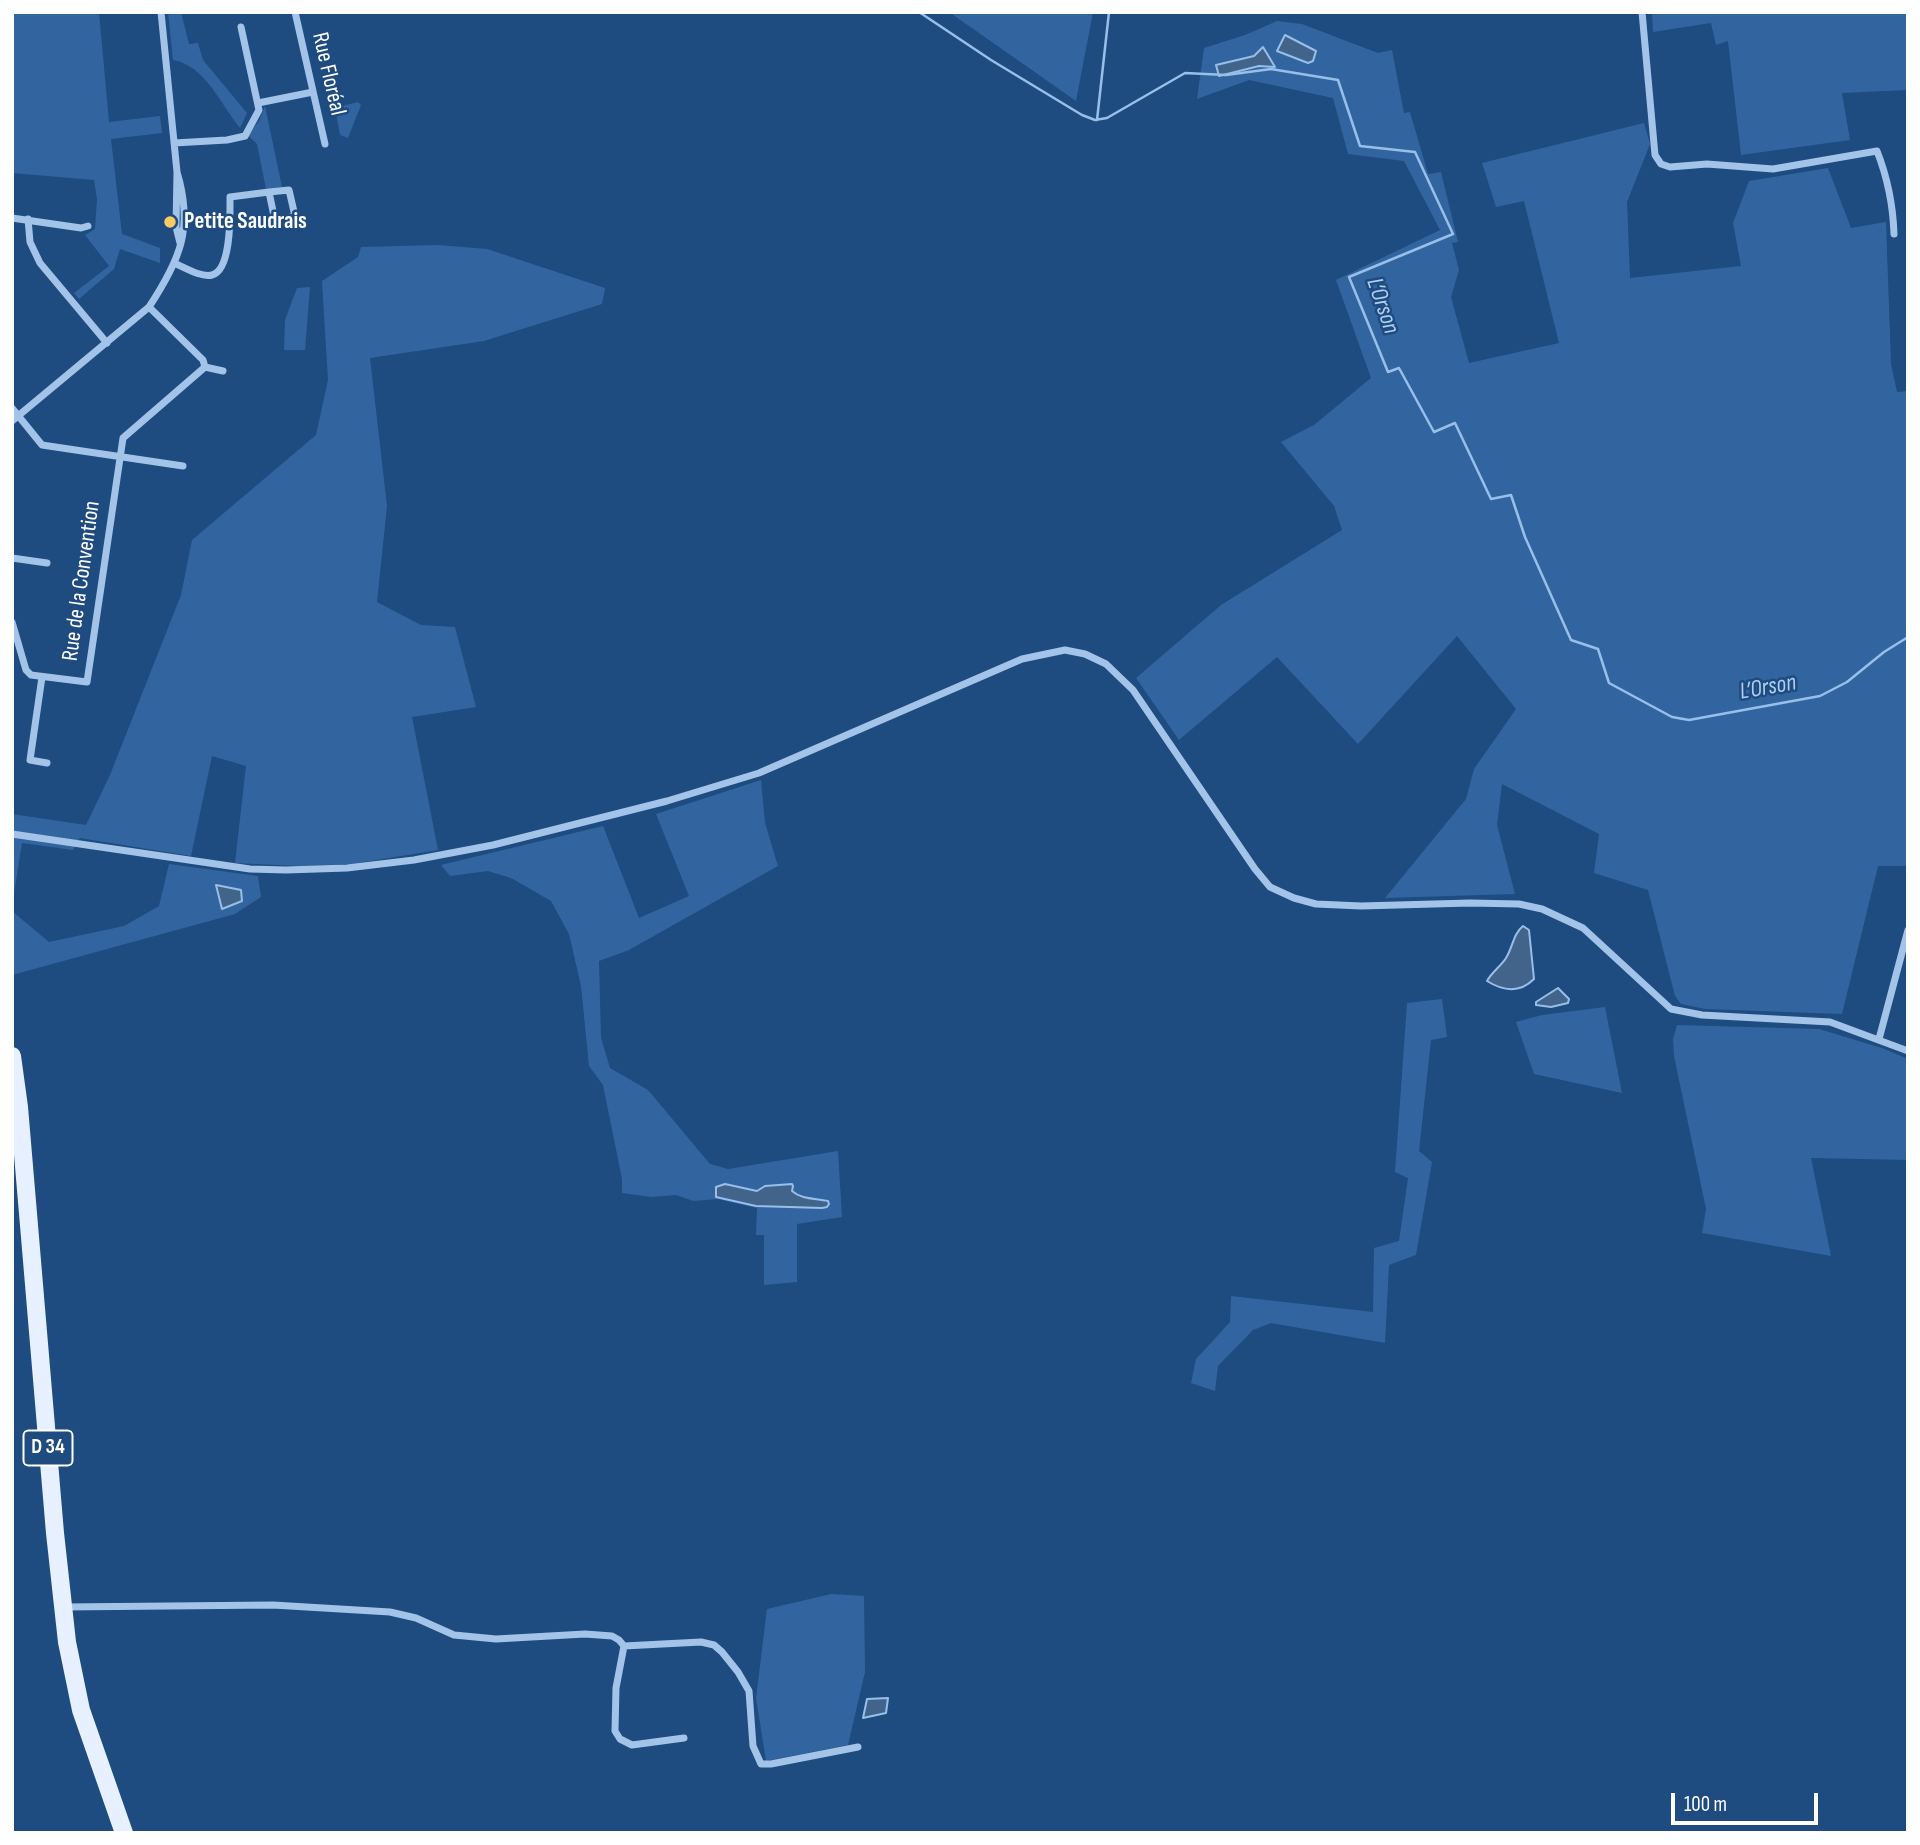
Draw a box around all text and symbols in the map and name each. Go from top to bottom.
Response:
street label: Rue Floréal [305,30,351,118]
place label: Petite Saudrais [184,208,307,236]
marker: Petite Saudrais [162,214,178,230]
water label: L’Orson [1359,274,1405,338]
street label: Rue de la Convention [57,499,107,663]
water label: L’Orson [1737,669,1799,707]
road number: D 34 [23,1430,72,1466]
scale bar [1675,1778,1822,1822]
text: 100 m [1684,1792,1727,1817]

